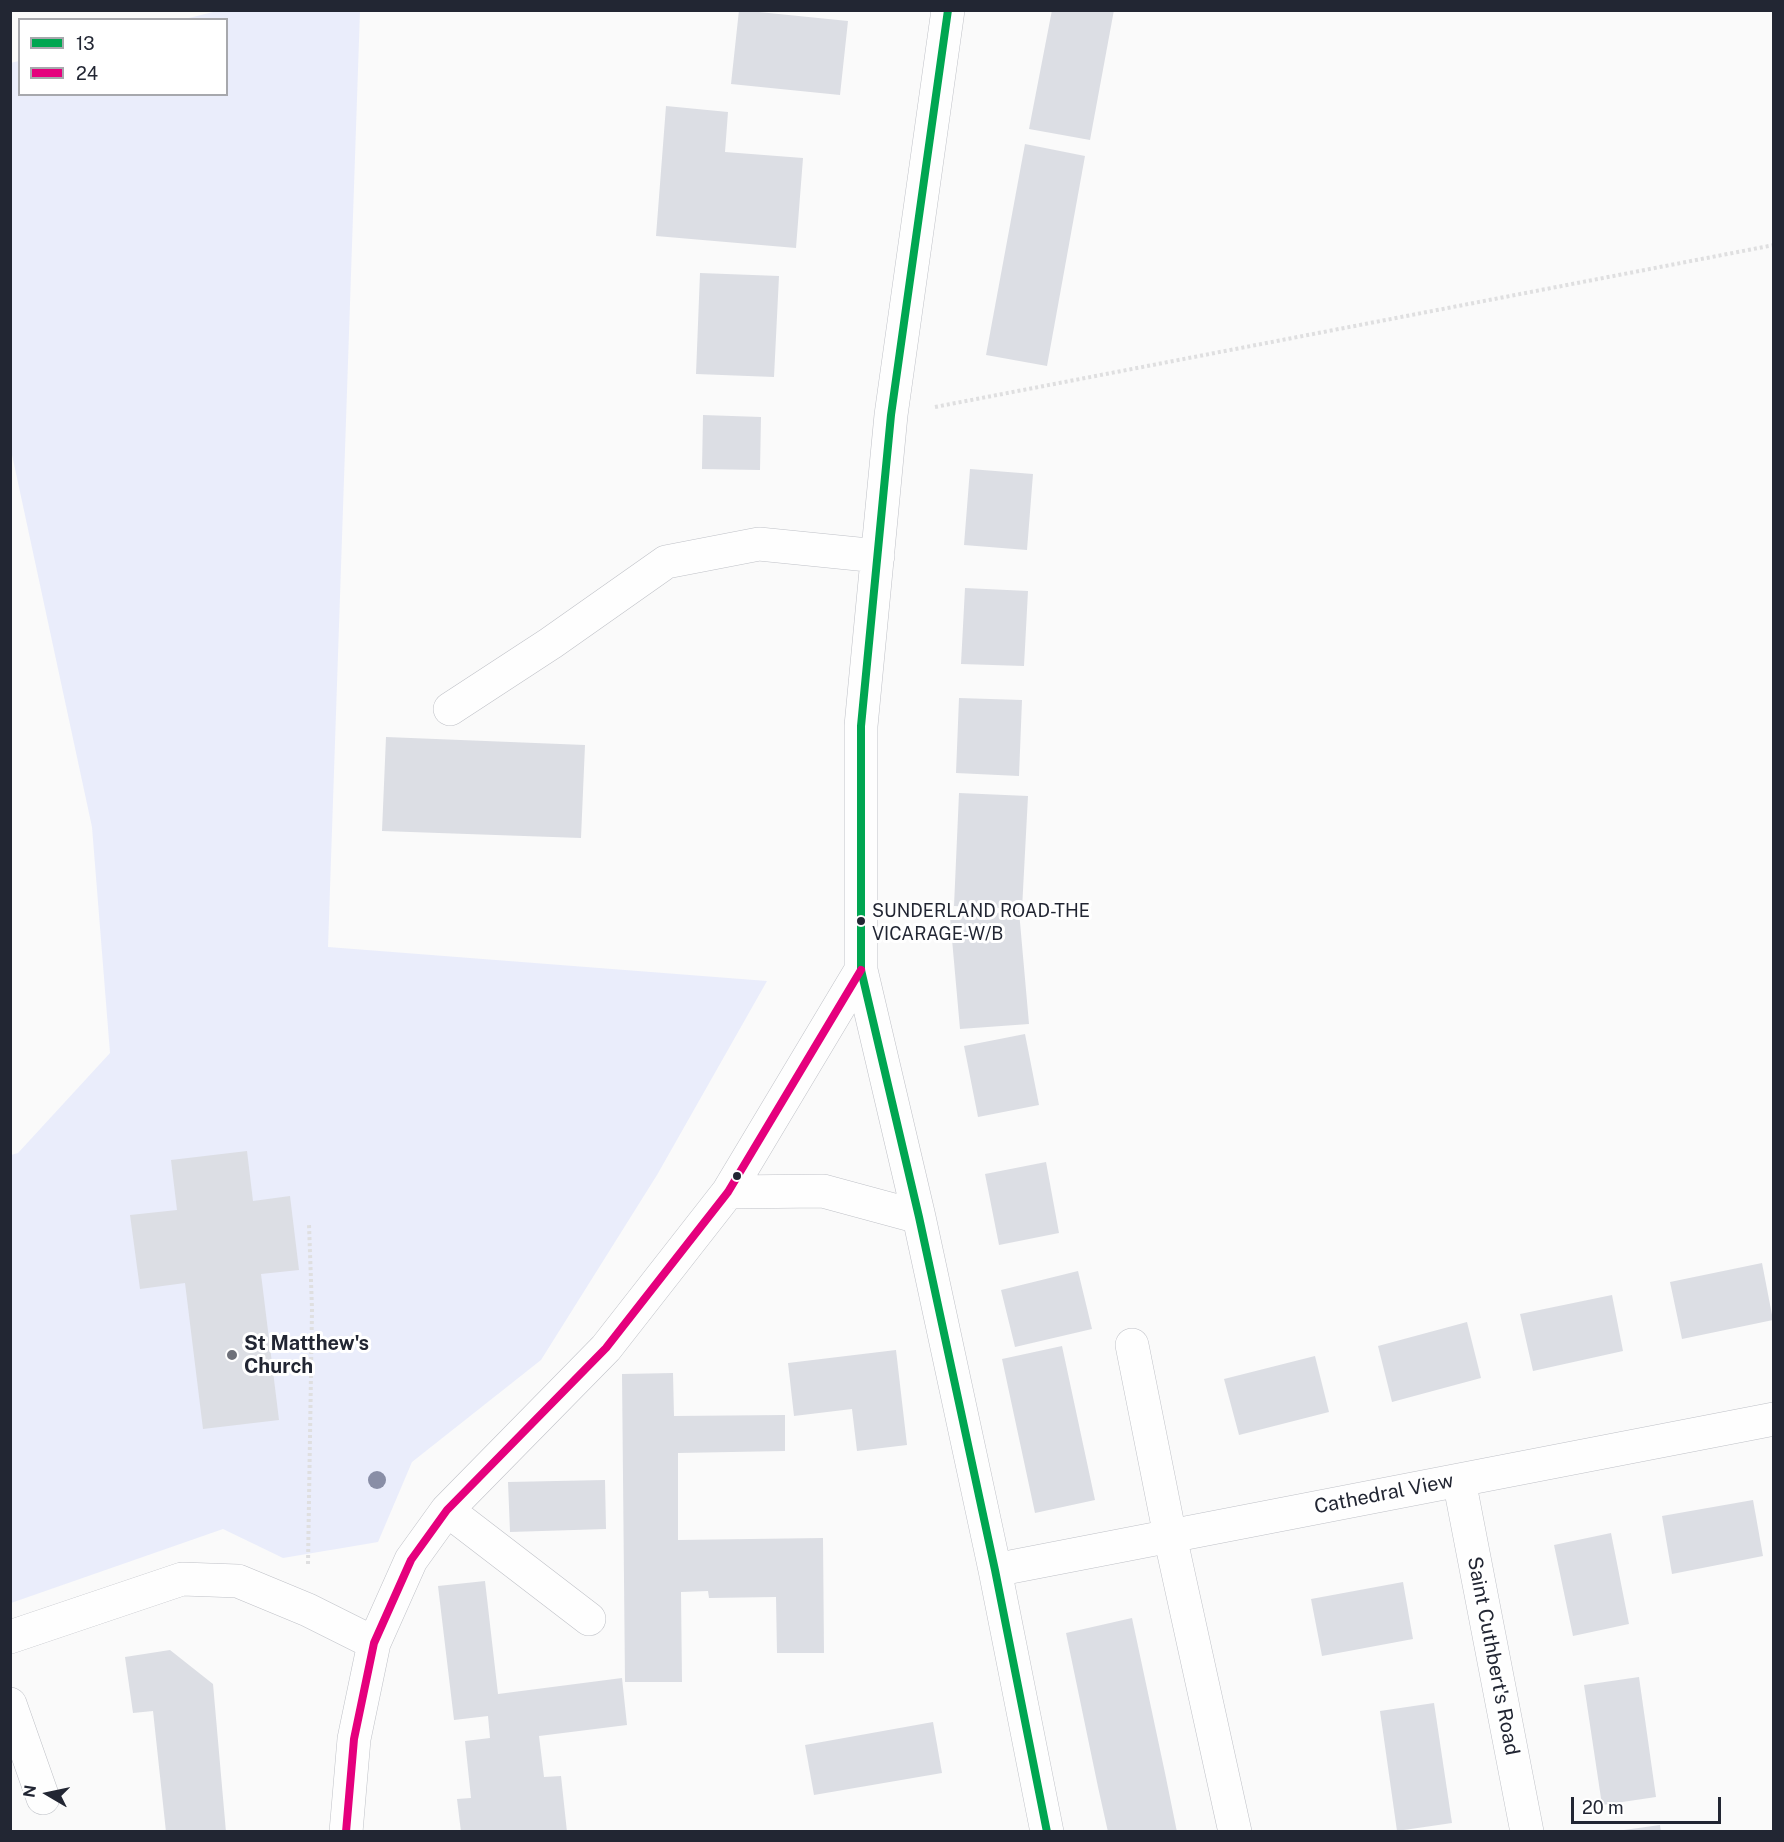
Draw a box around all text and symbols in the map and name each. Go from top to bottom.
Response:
legend [18,18,228,96]
text: 13 [76,33,95,54]
text: 24 [76,63,98,84]
place label: SUNDERLAND ROAD-THE VICARAGE-W/B [872,900,1090,942]
marker: SUNDERLAND ROAD-THE VICARAGE-W/B [855,915,867,927]
unlabelled marker [731,1170,743,1182]
place label: St Matthew's Church [244,1332,369,1379]
marker: St Matthew's Church [225,1348,239,1362]
street label: Cathedral View [1312,1469,1456,1519]
street label: Saint Cuthbert's Road [1462,1555,1524,1757]
north arrow [18,1764,78,1824]
text: N [19,1783,40,1799]
scale bar [1574,1785,1724,1823]
text: 20 m [1582,1797,1624,1818]

